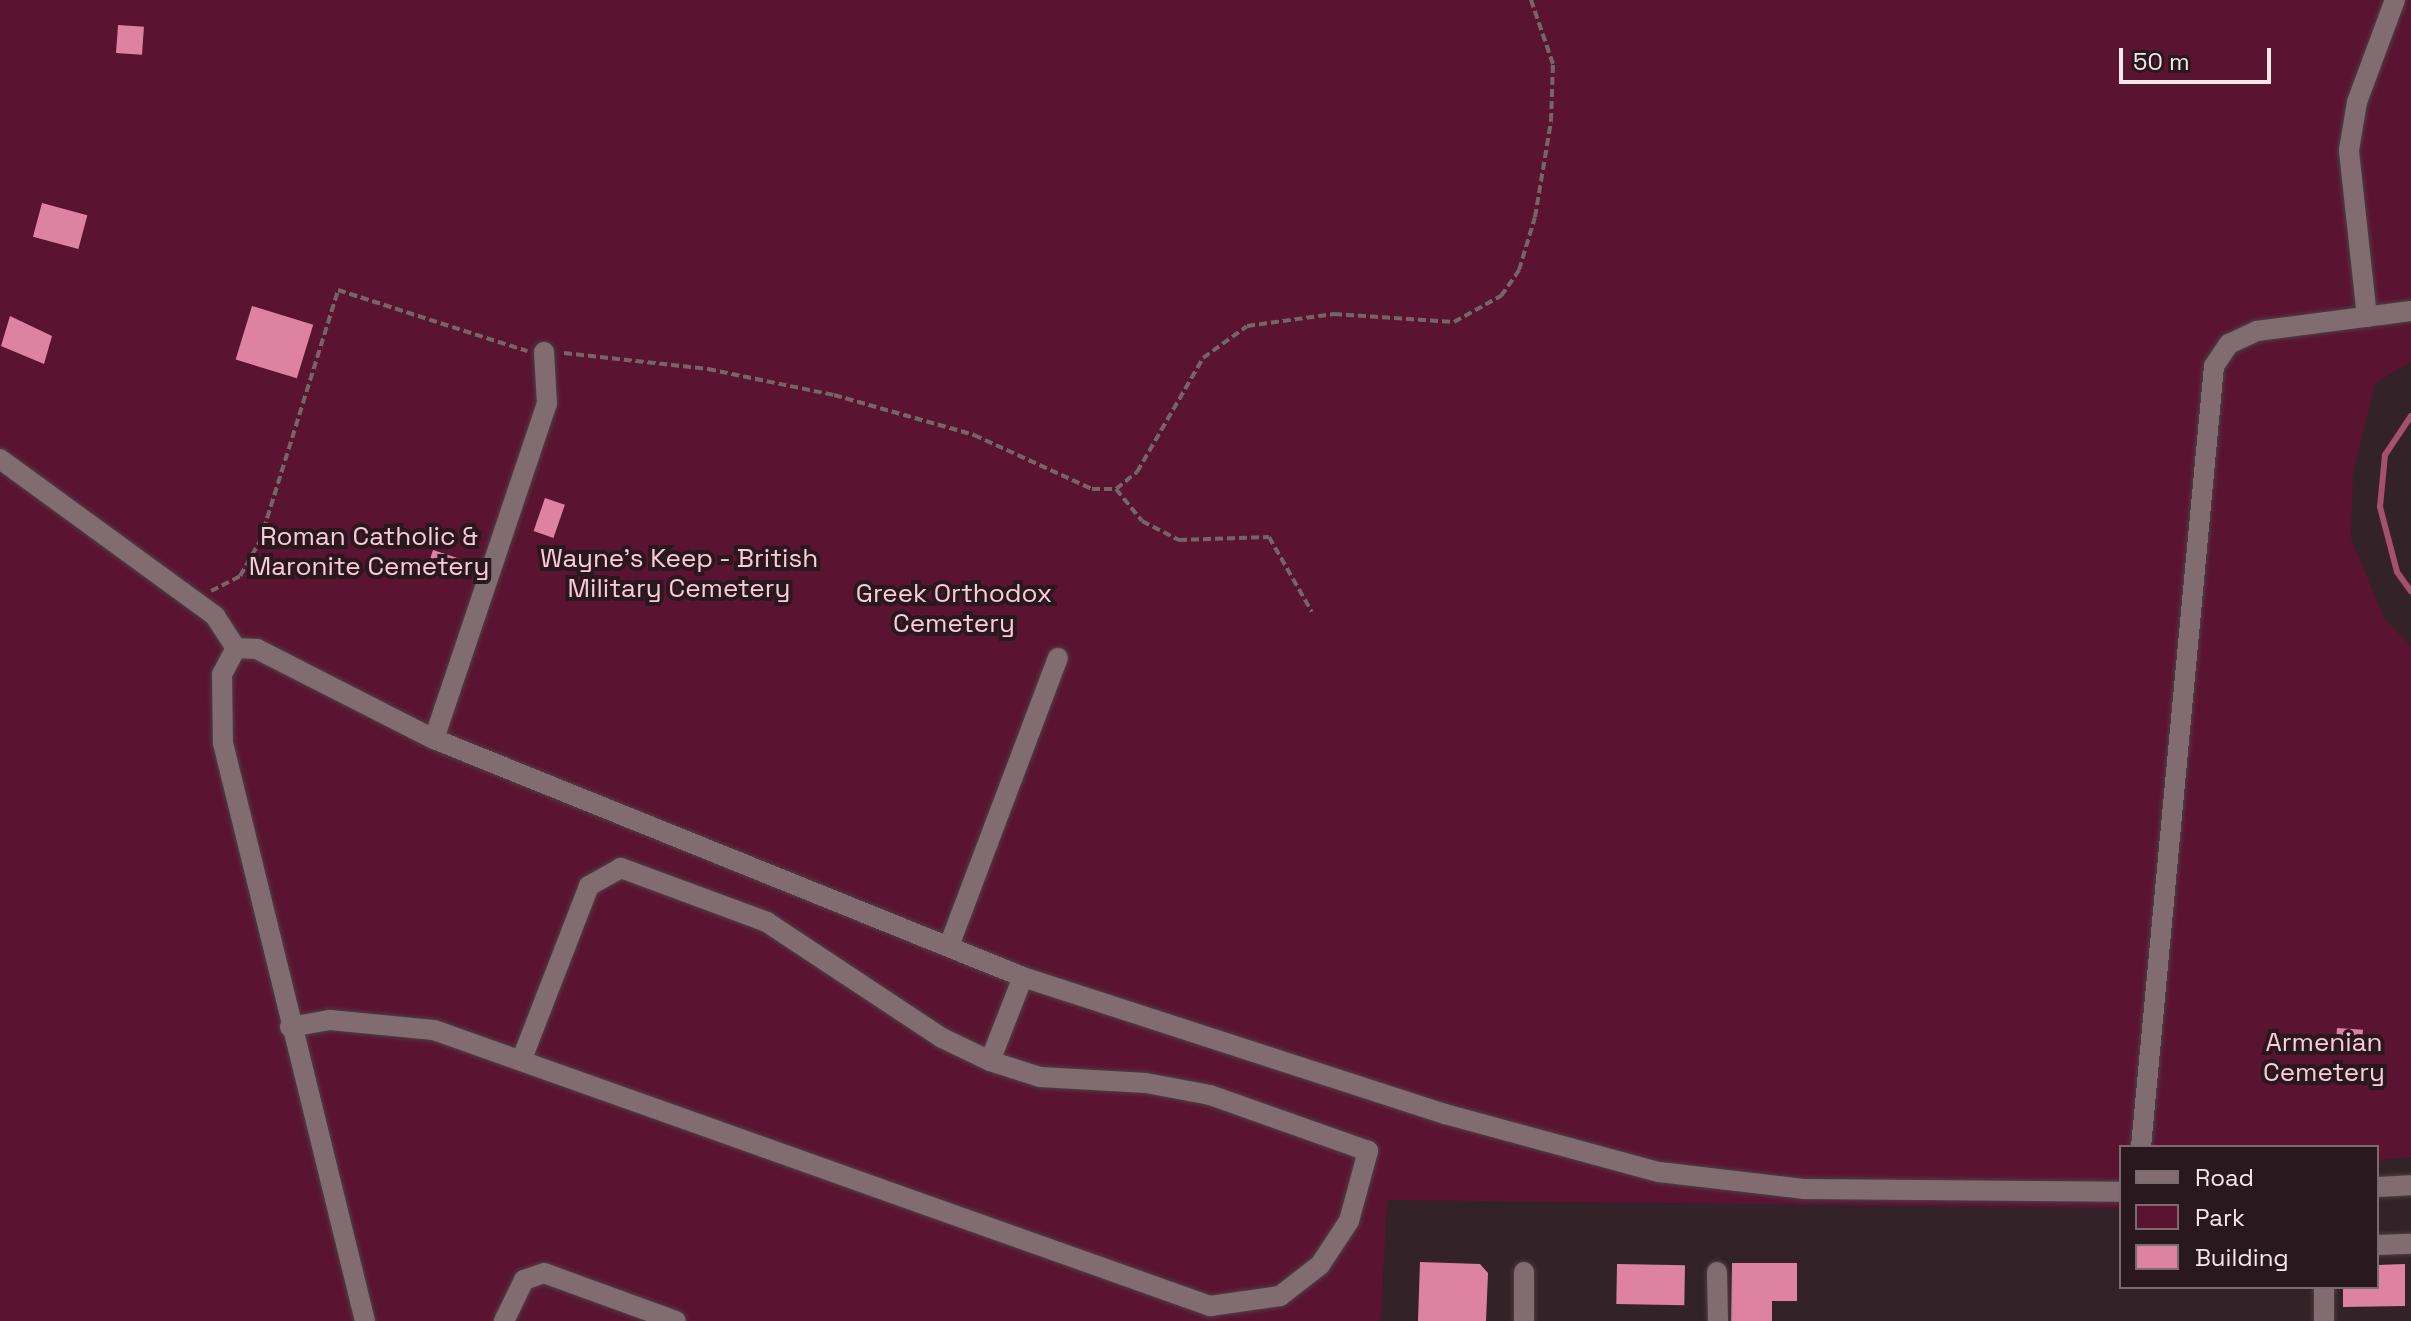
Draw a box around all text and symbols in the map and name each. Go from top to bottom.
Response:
scale bar [2123,32,2275,82]
text: 50 m [2133,46,2190,77]
park label: Roman Catholic & Maronite Cemetery [249,521,489,582]
park label: Wayne's Keep - British Military Cemetery [539,543,819,604]
park label: Greek Orthodox Cemetery [856,578,1052,640]
park label: Armenian Cemetery [2263,1027,2385,1088]
legend [2119,1145,2379,1289]
text: Road [2195,1162,2254,1193]
text: Park [2195,1202,2245,1233]
text: Building [2195,1242,2289,1273]

